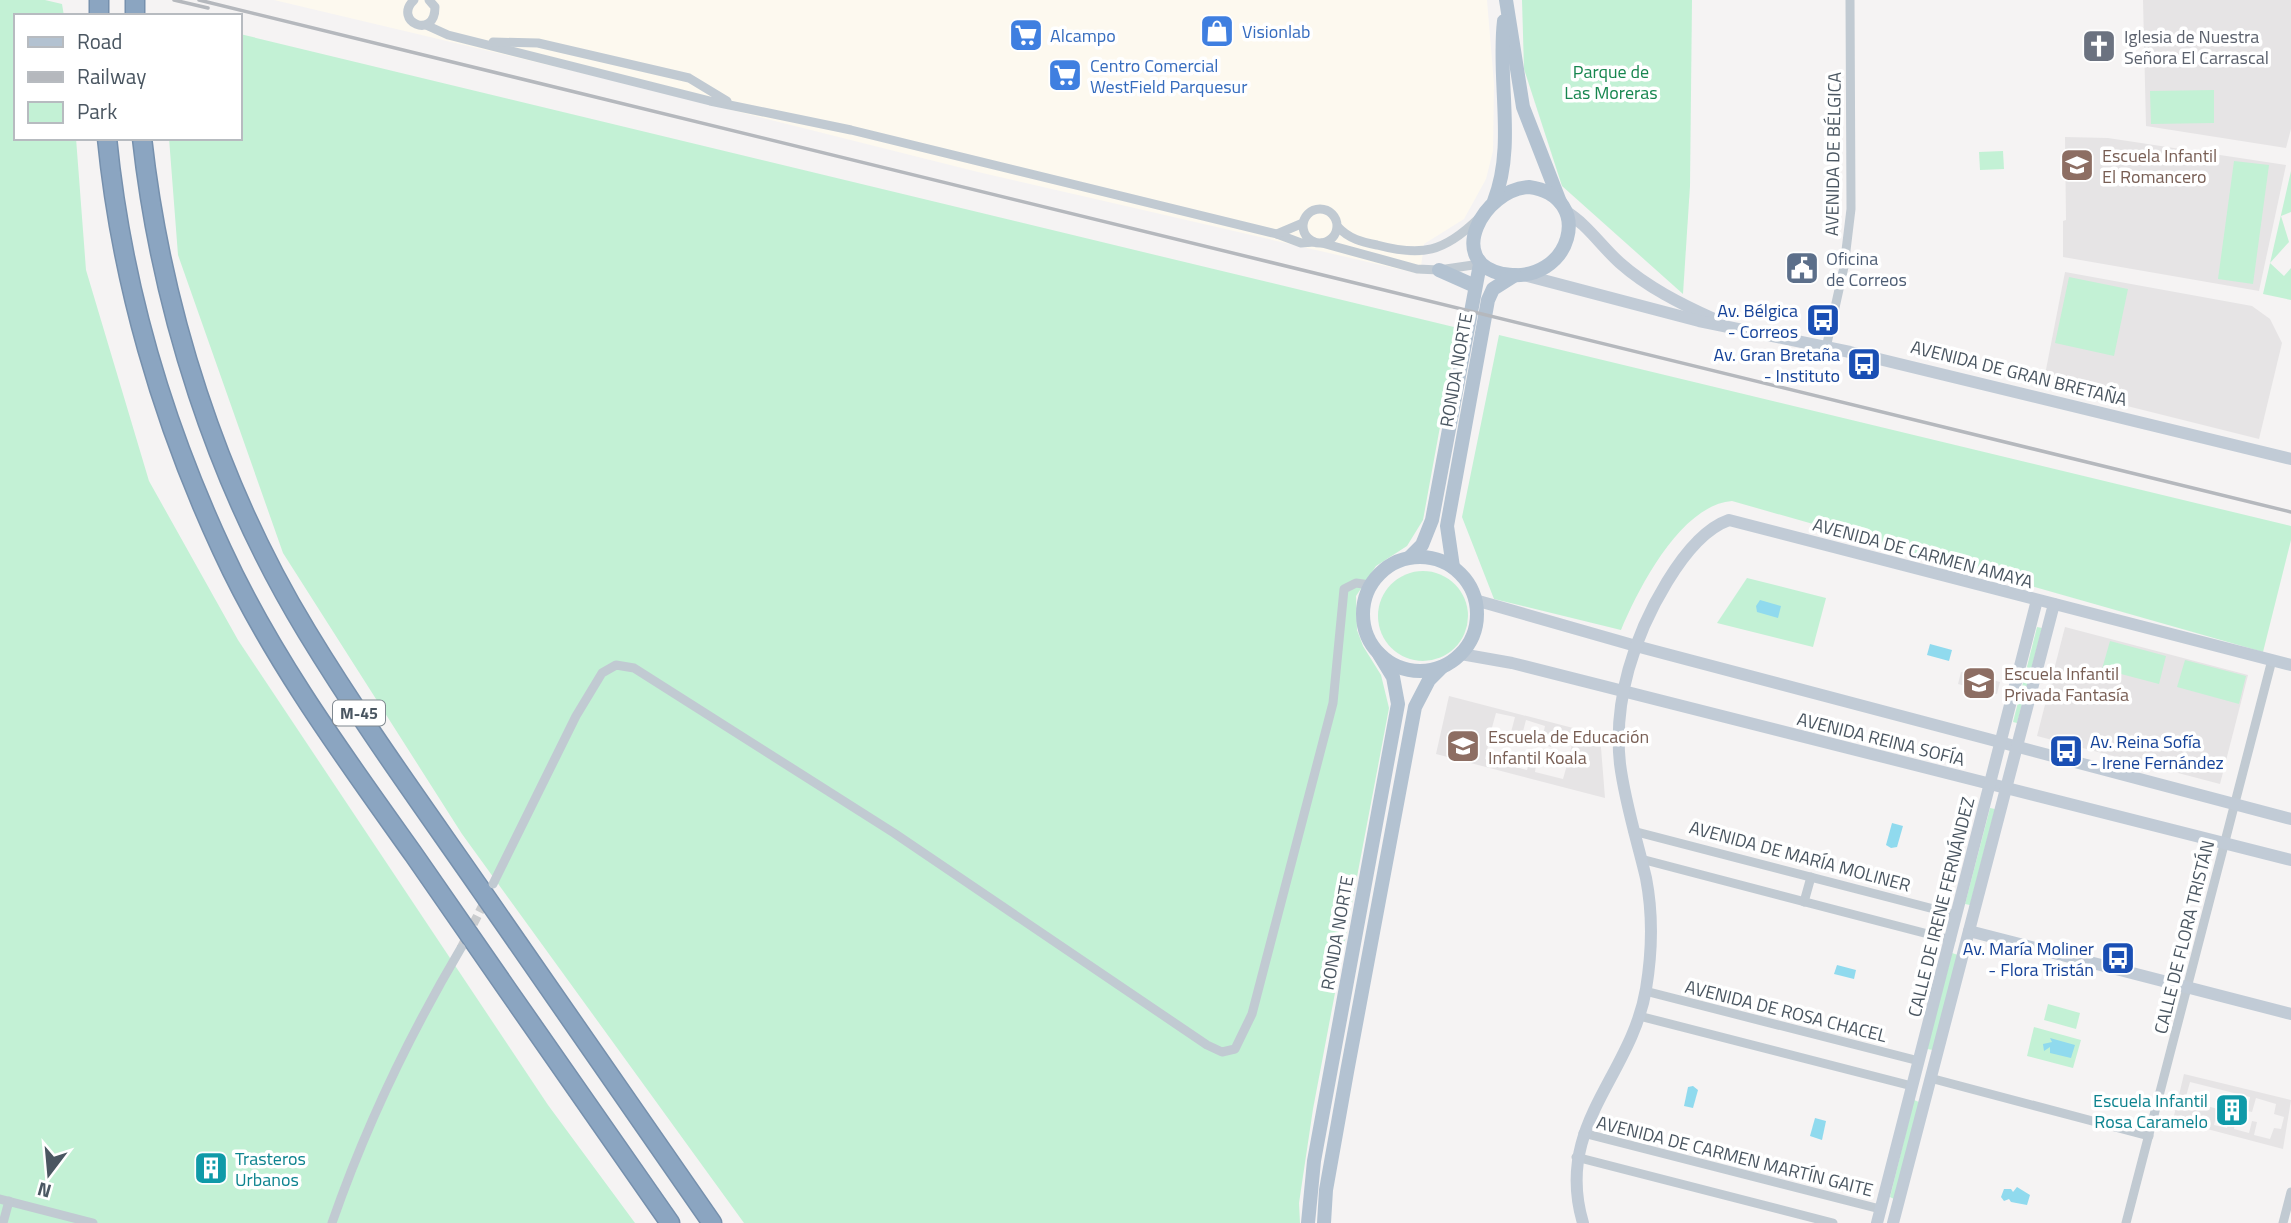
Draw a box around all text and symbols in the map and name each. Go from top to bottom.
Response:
shop icon: Visionlab [1198,12,1236,50]
legend [14,14,242,140]
supermarket icon: Alcampo [1007,16,1045,54]
place label: Visionlab [1242,18,1311,45]
place label: Alcampo [1050,22,1116,49]
place label: Iglesia de Nuestra Señora El Carrascal [2124,23,2269,71]
text: Road [77,25,122,57]
church icon: Iglesia de Nuestra Señora El Carrascal [2080,27,2118,65]
place label: Centro Comercial WestField Parquesur [1090,52,1247,100]
supermarket icon: Centro Comercial WestField Parquesur [1046,56,1084,94]
park label: Parque de Las Moreras [1564,58,1658,106]
text: Railway [77,60,146,92]
street label: AVENIDA DE BÉLGICA [1818,71,1848,236]
text: Park [77,95,117,127]
place label: Escuela Infantil El Romancero [2102,142,2217,190]
school or university icon: Escuela Infantil El Romancero [2058,146,2096,184]
place label: Oficina de Correos [1826,245,1907,293]
public building icon: Oficina de Correos [1783,249,1821,287]
place label: Av. Bélgica - Correos [1717,297,1798,345]
bus stop icon: Av. Bélgica - Correos [1804,301,1842,339]
street label: RONDA NORTE [1433,311,1479,429]
street label: AVENIDA DE GRAN BRETAÑA [1908,333,2130,413]
place label: Av. Gran Bretaña - Instituto [1714,341,1840,389]
bus stop icon: Av. Gran Bretaña - Instituto [1845,345,1883,383]
street label: AVENIDA DE CARMEN AMAYA [1810,511,2036,595]
place label: Escuela Infantil Privada Fantasía [2004,660,2129,708]
school or university icon: Escuela Infantil Privada Fantasía [1960,664,1998,702]
road number: M-45 [333,700,385,726]
street label: AVENIDA REINA SOFÍA [1794,705,1968,773]
place label: Escuela de Educación Infantil Koala [1488,723,1649,771]
school or university icon: Escuela de Educación Infantil Koala [1444,727,1482,765]
place label: Av. Reina Sofía - Irene Fernández [2090,728,2224,776]
bus stop icon: Av. Reina Sofía - Irene Fernández [2047,732,2085,770]
street label: CALLE DE IRENE FERNÁNDEZ [1901,794,1981,1020]
street label: AVENIDA DE MARÍA MOLINER [1686,813,1914,899]
street label: CALLE DE FLORA TRISTÁN [2147,837,2221,1037]
street label: RONDA NORTE [1314,874,1360,992]
place label: Av. María Moliner - Flora Tristán [1963,935,2094,983]
bus stop icon: Av. María Moliner - Flora Tristán [2099,939,2137,977]
street label: AVENIDA DE ROSA CHACEL [1682,973,1890,1049]
place label: Escuela Infantil Rosa Caramelo [2093,1087,2208,1135]
building icon: Escuela Infantil Rosa Caramelo [2213,1091,2251,1129]
street label: AVENIDA DE CARMEN MARTÍN GAITE [1594,1109,1876,1203]
north arrow [14,1139,84,1209]
place label: Trasteros Urbanos [235,1145,306,1193]
building icon: Trasteros Urbanos [192,1149,230,1187]
text: N [34,1175,55,1207]

